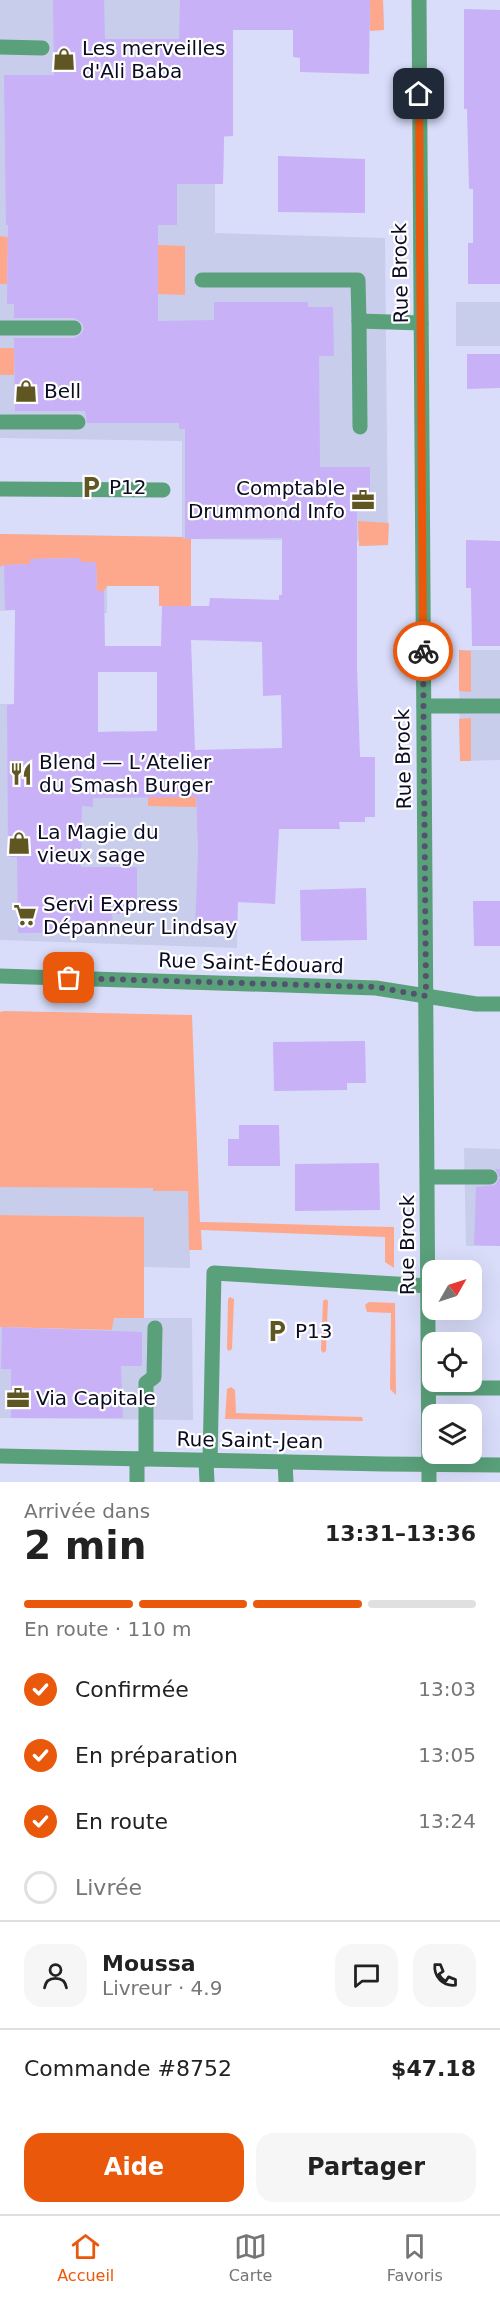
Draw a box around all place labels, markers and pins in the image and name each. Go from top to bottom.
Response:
place label: Les merveilles d'Ali Baba [82,36,225,83]
shop icon: Les merveilles d'Ali Baba [51,46,77,72]
pin [393,68,444,119]
shop icon: Bell [13,378,39,404]
place label: Bell [44,379,81,403]
parking icon: P12 [78,474,104,500]
place label: P12 [109,475,147,499]
place label: Comptable Drummond Info [188,476,345,523]
office icon: Comptable Drummond Info [350,487,376,513]
place label: Blend — L’Atelier du Smash Burger [39,750,213,797]
restaurant icon: Blend — L’Atelier du Smash Burger [8,761,34,787]
place label: La Magie du vieux sage [37,820,159,867]
shop icon: La Magie du vieux sage [6,830,32,856]
place label: Servi Express Dépanneur Lindsay [43,892,237,939]
supermarket icon: Servi Express Dépanneur Lindsay [12,902,38,928]
pin [43,952,94,1003]
parking icon: P13 [264,1318,290,1344]
place label: P13 [295,1319,333,1343]
office icon: Via Capitale [5,1385,31,1411]
place label: Via Capitale [36,1386,156,1410]

